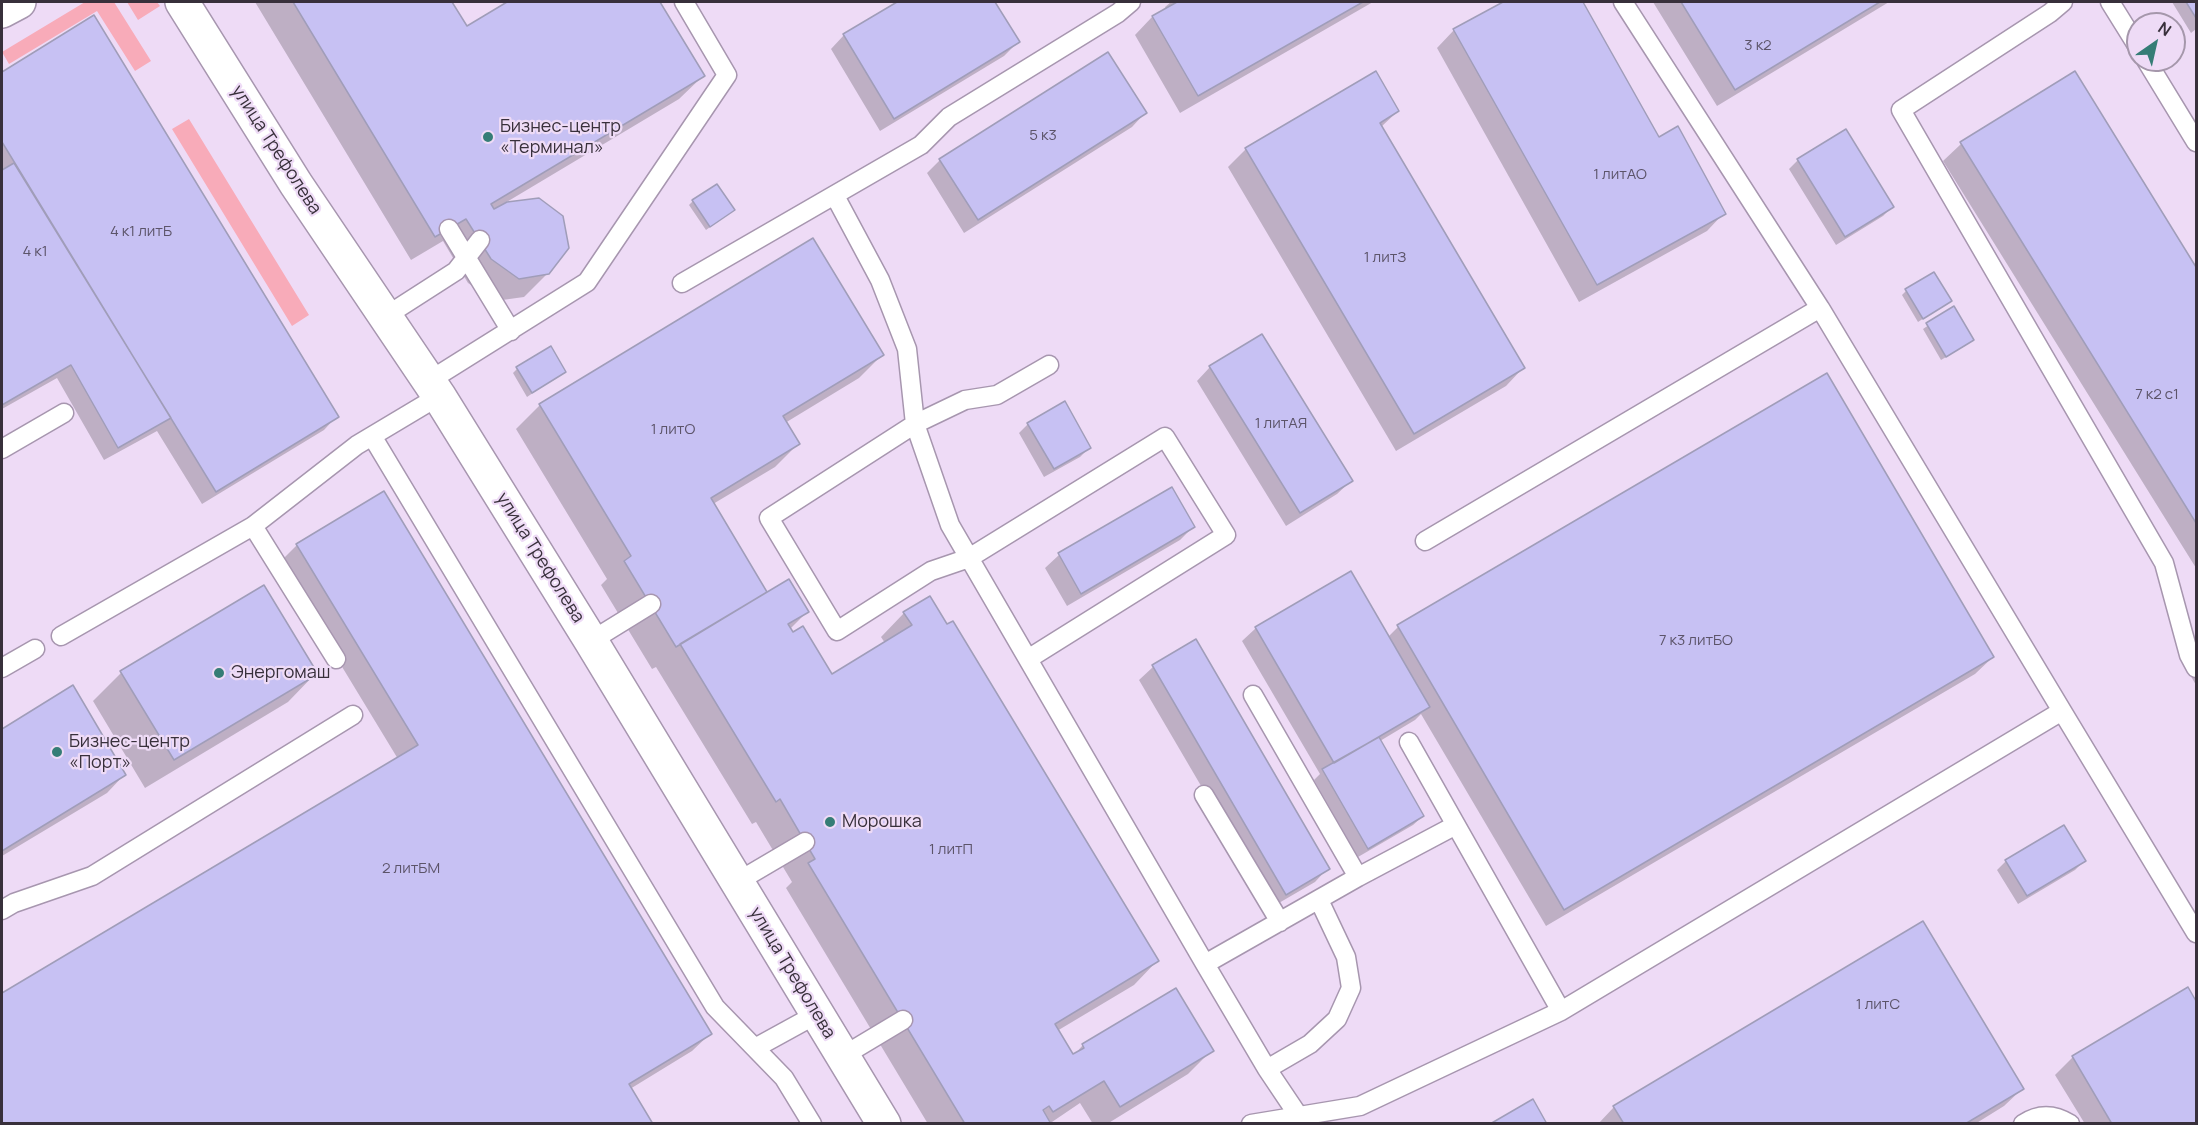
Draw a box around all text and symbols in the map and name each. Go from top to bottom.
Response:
north arrow [2126,12,2186,72]
text: N [2154,16,2176,41]
house number: 3 к2 [1744,37,1772,55]
street label: улица Трефолева [226,81,326,219]
place label: Бизнес-центр «Терминал» [500,116,621,158]
house number: 5 к3 [1029,127,1057,145]
marker: Бизнес-центр «Терминал» [481,130,495,144]
house number: 1 литАО [1593,166,1647,184]
house number: 4 к1 литБ [110,223,172,241]
house number: 4 к1 [22,243,48,261]
house number: 1 литЗ [1364,249,1406,267]
house number: 7 к2 с1 [2135,386,2179,404]
house number: 1 литАЯ [1255,415,1307,433]
house number: 1 литО [651,421,695,439]
street label: улица Трефолева [491,489,589,627]
house number: 7 к3 литБО [1659,632,1733,650]
place label: Энергомаш [231,662,330,684]
marker: Энергомаш [212,666,226,680]
place label: Бизнес-центр «Порт» [69,731,190,774]
marker: Бизнес-центр «Порт» [50,745,64,759]
place label: Морошка [842,811,922,833]
marker: Морошка [823,815,837,829]
house number: 1 литП [929,841,973,859]
house number: 2 литБМ [382,860,440,878]
street label: улица Трефолева [744,903,840,1043]
house number: 1 литС [1856,996,1900,1014]

